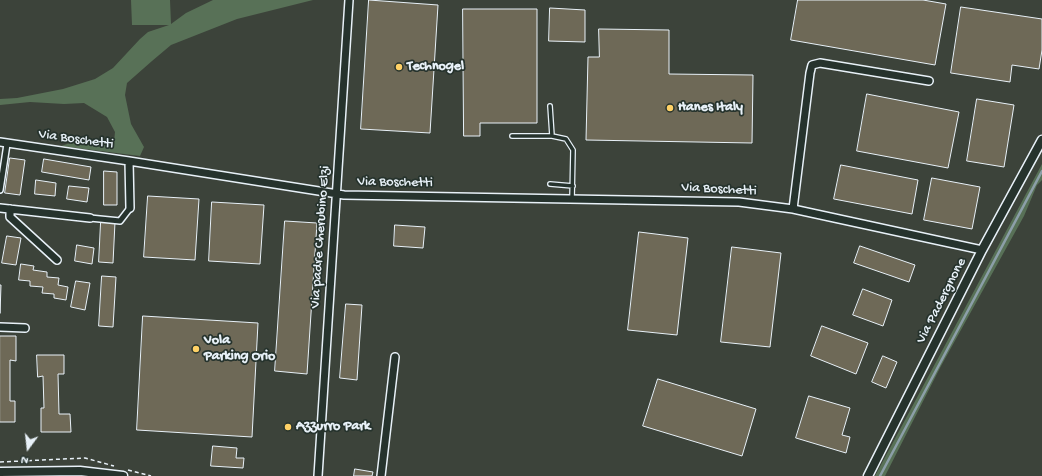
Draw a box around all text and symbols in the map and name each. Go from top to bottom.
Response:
place label: Technogel [407,59,464,75]
marker: Technogel [394,62,404,72]
place label: Hanes Italy [678,100,743,116]
marker: Hanes Italy [665,103,675,113]
street label: Via Boschetti [37,126,115,154]
street label: Via padre Cherubino Elzi [308,165,334,309]
street label: Via Boschetti [357,174,433,192]
street label: Via Boschetti [681,180,757,200]
street label: Via Padergnone [913,256,971,346]
place label: Vola Parking Orio [204,333,275,366]
marker: Vola Parking Orio [191,344,201,354]
place label: Azzurro Park [296,419,370,435]
marker: Azzurro Park [283,422,293,432]
north arrow [8,428,48,468]
text: N [20,453,30,466]

